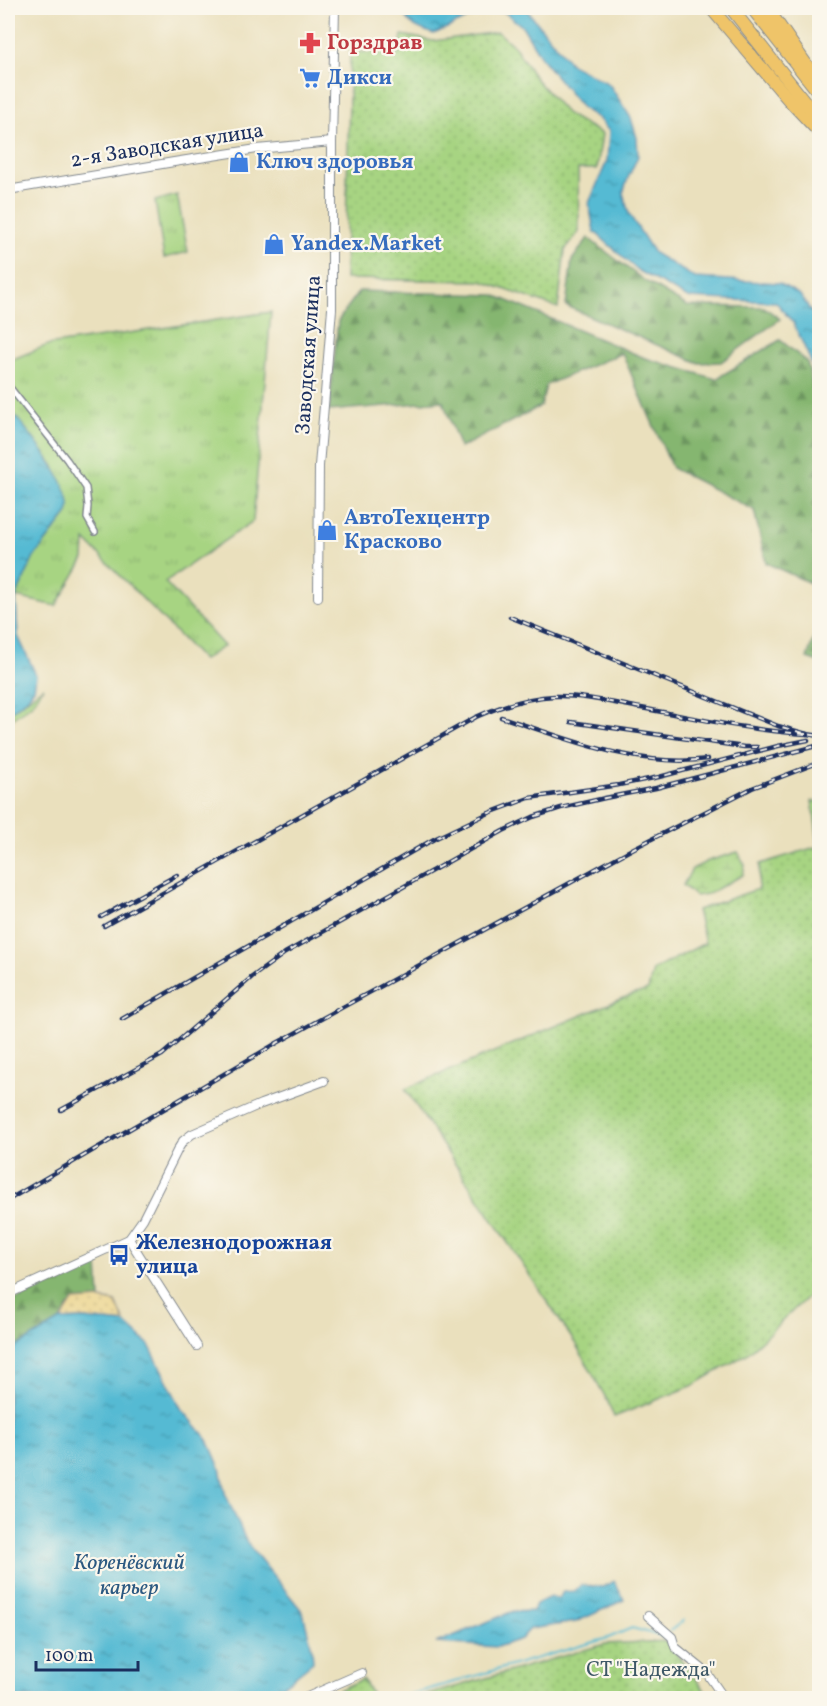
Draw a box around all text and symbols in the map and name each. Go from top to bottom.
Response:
place label: Горздрав [327,29,423,58]
pharmacy icon: Горздрав [298,31,322,55]
place label: Дикси [327,64,392,93]
supermarket icon: Дикси [298,66,322,90]
street label: 2-я Заводская улица [68,116,266,176]
place label: Ключ здоровья [256,148,414,177]
shop icon: Ключ здоровья [227,150,251,174]
place label: Yandex.Market [291,230,442,259]
shop icon: Yandex.Market [262,232,286,256]
street label: Заводская улица [289,274,329,436]
place label: АвтоТехцентр Красково [344,504,490,557]
shop icon: АвтоТехцентр Красково [315,518,339,542]
place label: Железнодорожная улица [136,1229,332,1282]
bus stop icon: Железнодорожная улица [107,1243,131,1267]
water label: Коренёвский карьер [73,1548,185,1604]
scale bar [36,1634,138,1672]
text: 100 m [45,1644,94,1669]
park label: СТ "Надежда" [586,1656,716,1685]

